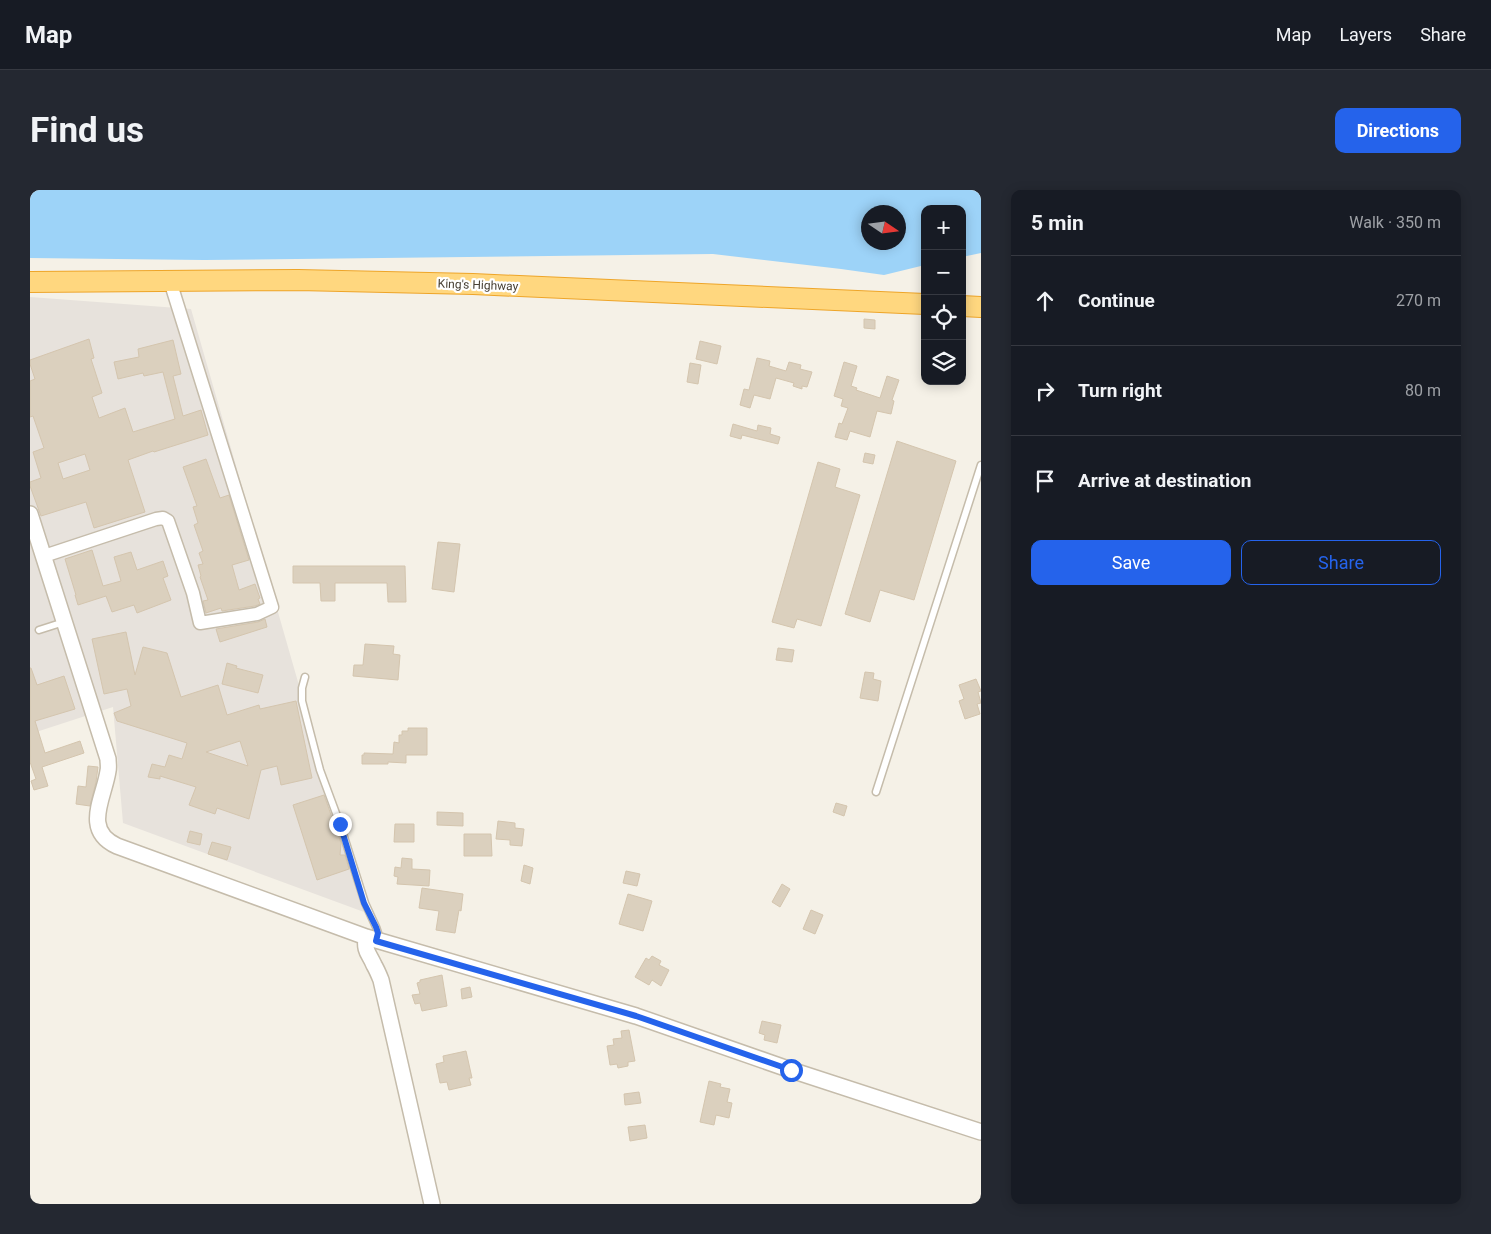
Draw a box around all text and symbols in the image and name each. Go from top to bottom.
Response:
text: Map [25,21,72,49]
text: Map [1276,24,1311,45]
text: Layers [1339,24,1392,45]
text: Share [1420,24,1466,45]
button: Directions [1335,108,1461,153]
text: Find us [30,110,144,151]
north arrow [861,205,906,250]
map controls [921,205,966,385]
button: + [921,205,966,250]
text: 5 min [1031,211,1084,235]
text: Walk · 350 m [1349,213,1441,232]
button: − [921,250,966,295]
street label: King's Highway [437,277,519,293]
icon: ahead [1031,287,1059,315]
text: Continue [1078,289,1155,312]
text: 270 m [1396,291,1441,310]
button: locate [921,295,966,340]
button: layers [921,340,966,385]
icon: right [1031,377,1059,405]
text: Turn right [1078,379,1162,402]
text: 80 m [1405,381,1441,400]
icon: arrive [1031,467,1059,495]
text: Arrive at destination [1078,469,1251,492]
button: Save [1031,540,1231,585]
button: Share [1241,540,1441,585]
route end [329,813,352,836]
route start [780,1059,803,1082]

